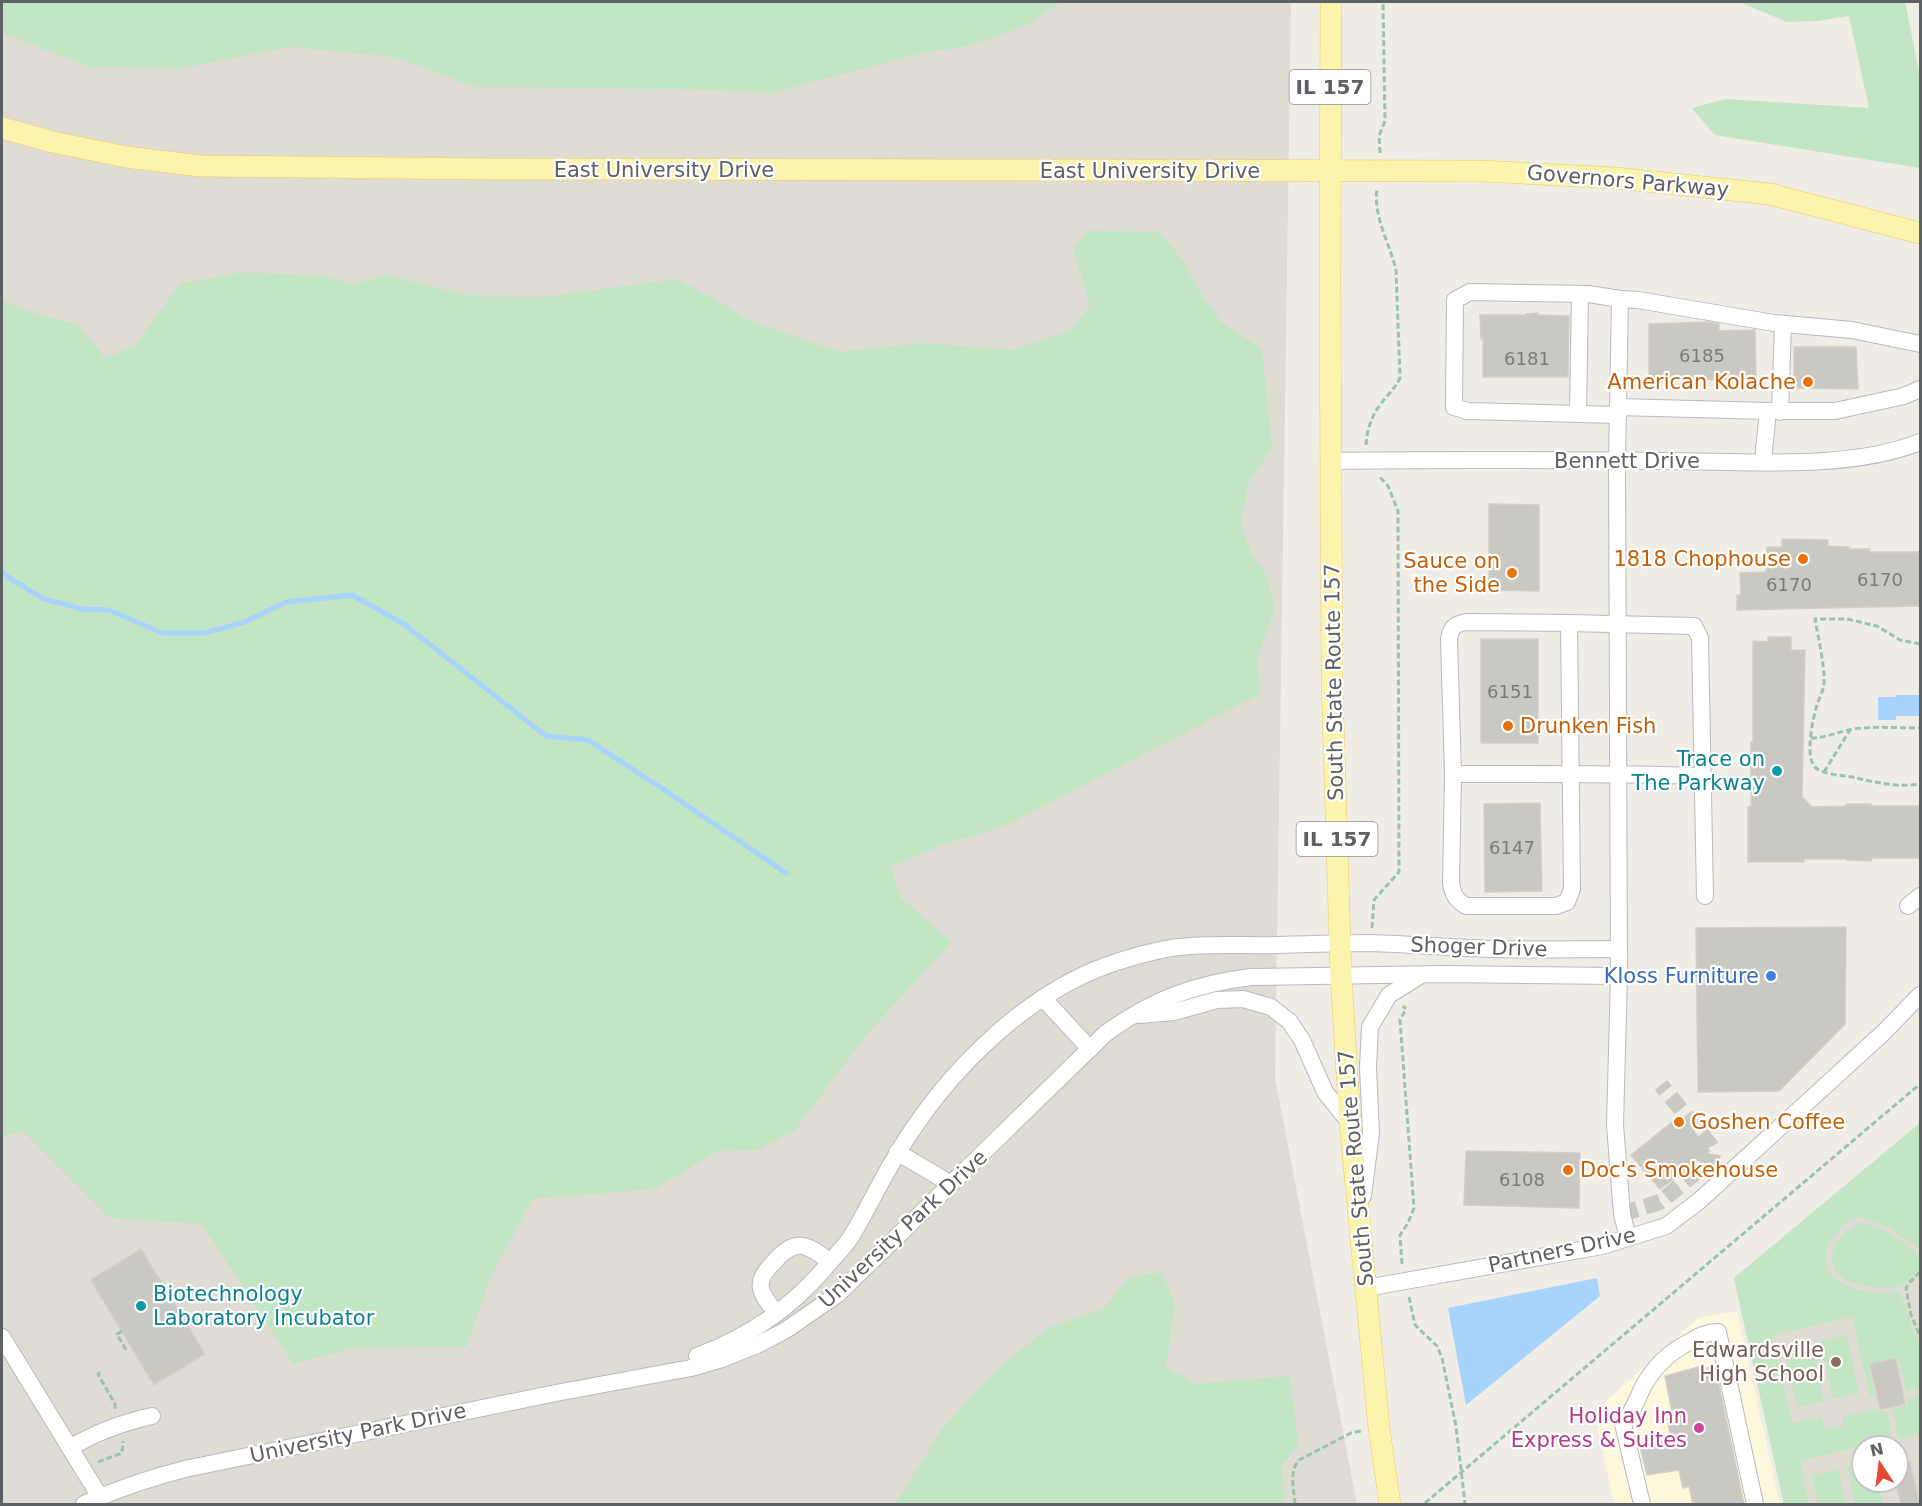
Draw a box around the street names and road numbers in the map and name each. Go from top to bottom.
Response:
road number: IL 157 [1290,70,1370,104]
street label: East University Drive [554,158,774,182]
street label: East University Drive [1040,159,1260,183]
street label: Governors Parkway [1526,160,1730,202]
street label: Bennett Drive [1554,449,1700,473]
street label: South State Route 157 [1320,563,1348,801]
road number: IL 157 [1296,822,1378,856]
street label: Shoger Drive [1410,933,1548,961]
street label: South State Route 157 [1334,1049,1378,1287]
street label: University Park Drive [814,1145,992,1313]
street label: Partners Drive [1486,1223,1638,1277]
street label: University Park Drive [248,1398,468,1468]

